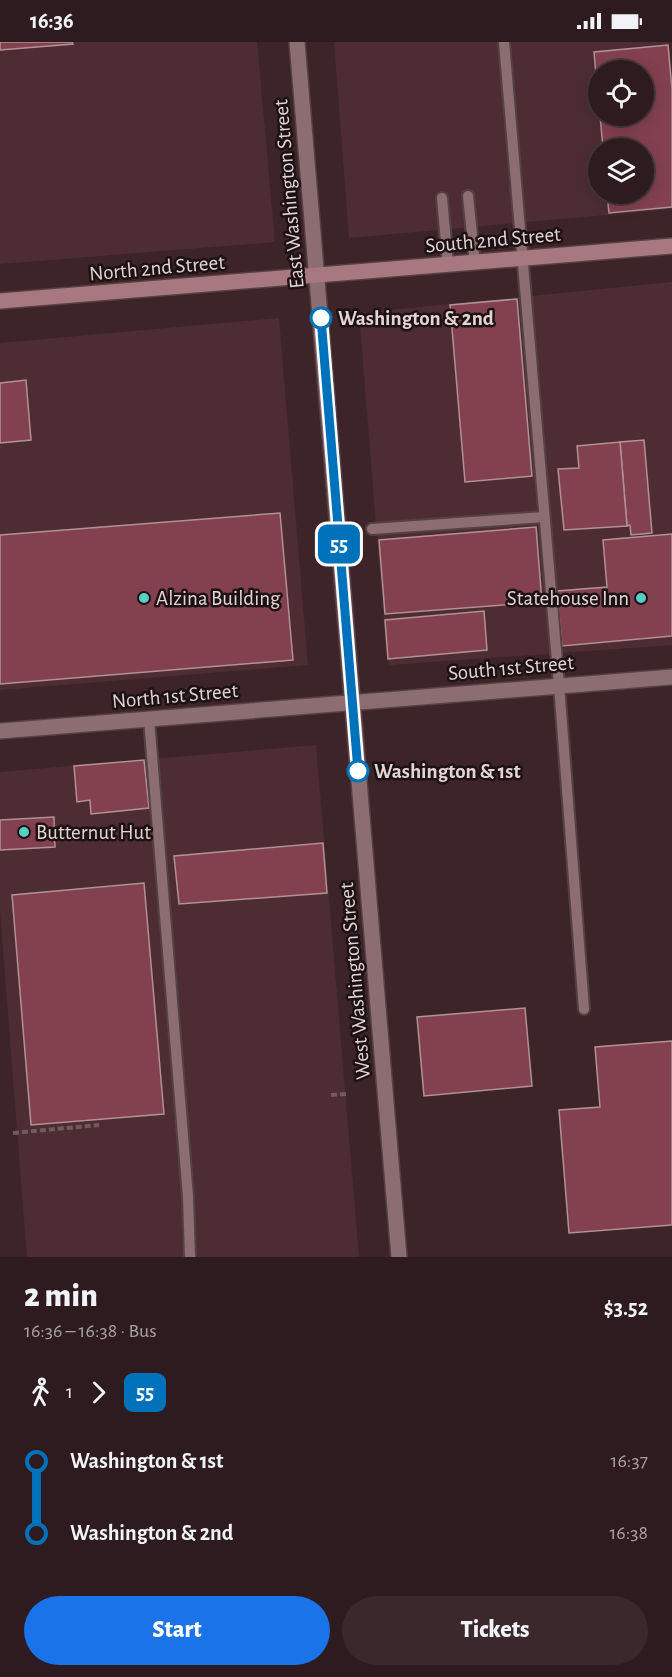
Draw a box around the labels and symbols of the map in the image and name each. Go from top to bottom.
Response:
street label: East Washington Street [270,98,308,289]
street label: South 2nd Street [424,224,562,256]
street label: North 2nd Street [88,252,226,284]
marker: Washington & 2nd [310,307,332,329]
place label: Washington & 2nd [338,308,494,329]
line badge: 55 [312,524,366,564]
place label: Alzina Building [156,588,281,609]
place label: Statehouse Inn [507,588,629,609]
marker: Alzina Building [137,591,151,605]
marker: Statehouse Inn [634,591,648,605]
street label: South 1st Street [447,652,575,684]
street label: North 1st Street [111,680,239,712]
marker: Washington & 1st [347,760,369,782]
place label: Washington & 1st [374,761,521,782]
place label: Butternut Hut [36,822,151,843]
marker: Butternut Hut [17,825,31,839]
street label: West Washington Street [336,881,374,1080]

